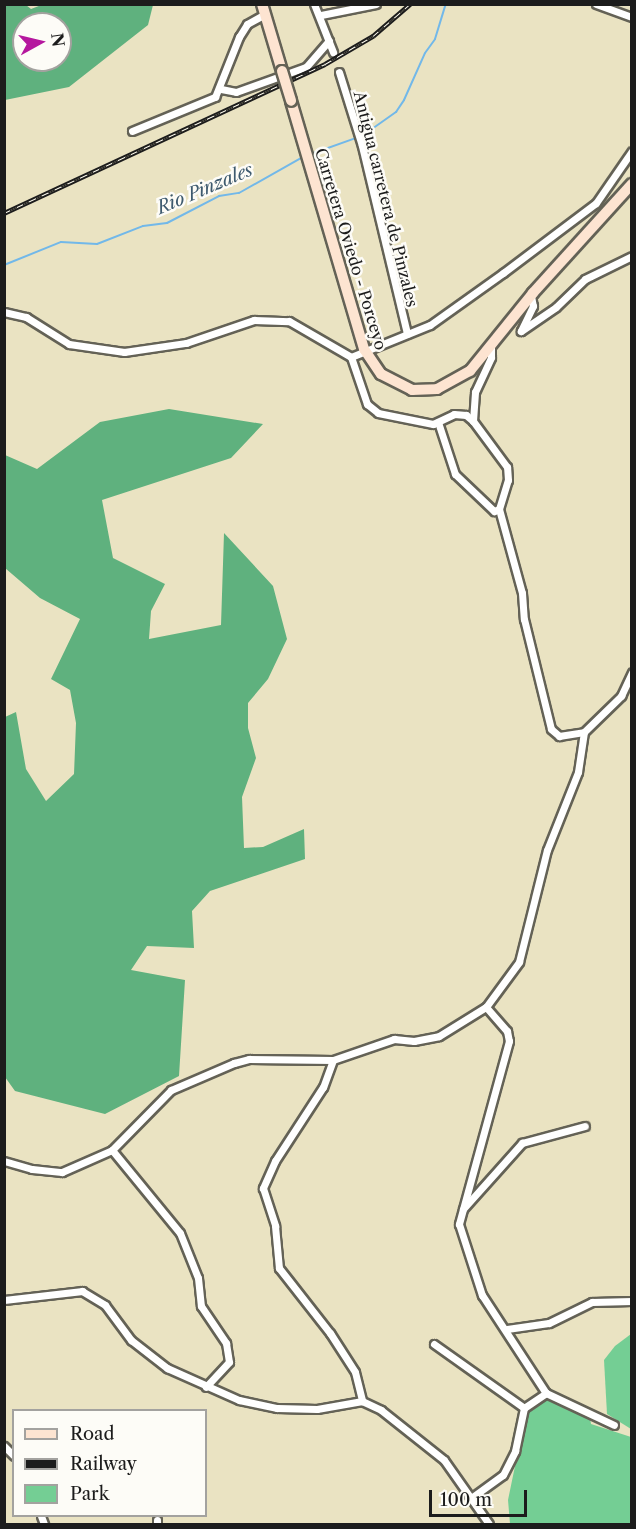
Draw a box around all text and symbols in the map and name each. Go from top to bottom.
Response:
north arrow [12,12,72,72]
text: N [47,31,69,48]
street label: Antigua carretera de Pinzales [350,89,422,309]
street label: Carretera Oviedo - Porceyo [311,146,391,352]
water label: Rio Pinzales [154,159,256,219]
legend [12,1409,207,1517]
text: Road [70,1423,115,1445]
text: Railway [70,1453,137,1475]
scale bar [432,1478,530,1516]
text: Park [70,1483,109,1505]
text: 100 m [440,1489,492,1511]

